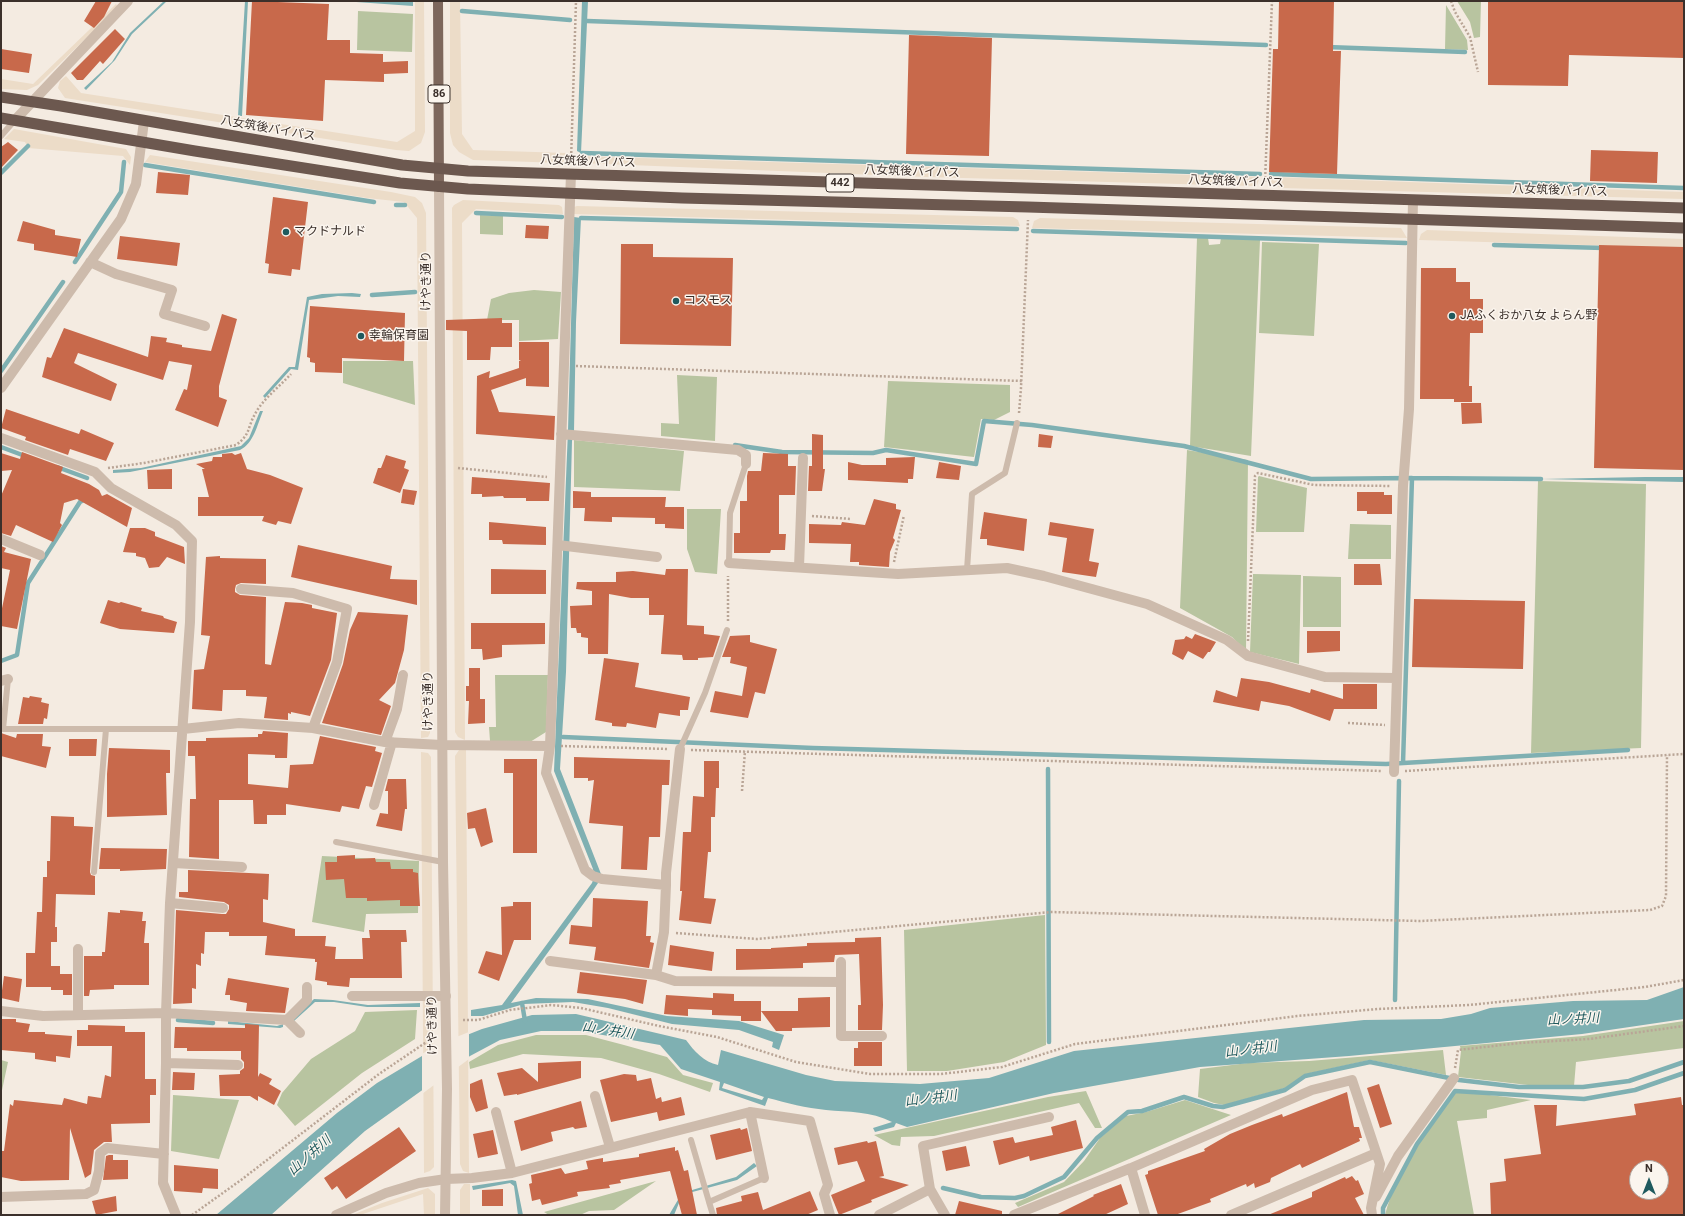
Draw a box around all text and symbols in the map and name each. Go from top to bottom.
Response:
road number: 86 [428,85,450,103]
street label: 八女筑後バイパス [219,114,317,144]
street label: 八女筑後バイパス [540,153,636,171]
street label: 八女筑後バイパス [864,163,960,181]
street label: 八女筑後バイパス [1188,173,1284,191]
road number: 442 [826,174,854,192]
street label: 八女筑後バイパス [1512,182,1608,200]
place label: マクドナルド [294,225,366,239]
marker: マクドナルド [281,227,291,237]
street label: けやき通り [420,251,434,311]
place label: コスモス [684,294,732,308]
marker: コスモス [671,296,681,306]
place label: JAふくおか八女 よらん野 [1460,309,1597,323]
marker: JAふくおか八女 よらん野 [1447,311,1457,321]
place label: 幸輪保育園 [369,329,429,343]
marker: 幸輪保育園 [356,331,366,341]
street label: けやき通り [422,671,436,731]
street label: けやき通り [425,995,441,1055]
water label: 山ノ井川 [1547,1011,1599,1029]
water label: 山ノ井川 [581,1019,635,1043]
water label: 山ノ井川 [1224,1039,1278,1061]
water label: 山ノ井川 [904,1088,958,1110]
water label: 山ノ井川 [285,1133,335,1179]
north arrow [1629,1160,1669,1200]
text: N [1645,1162,1653,1175]

